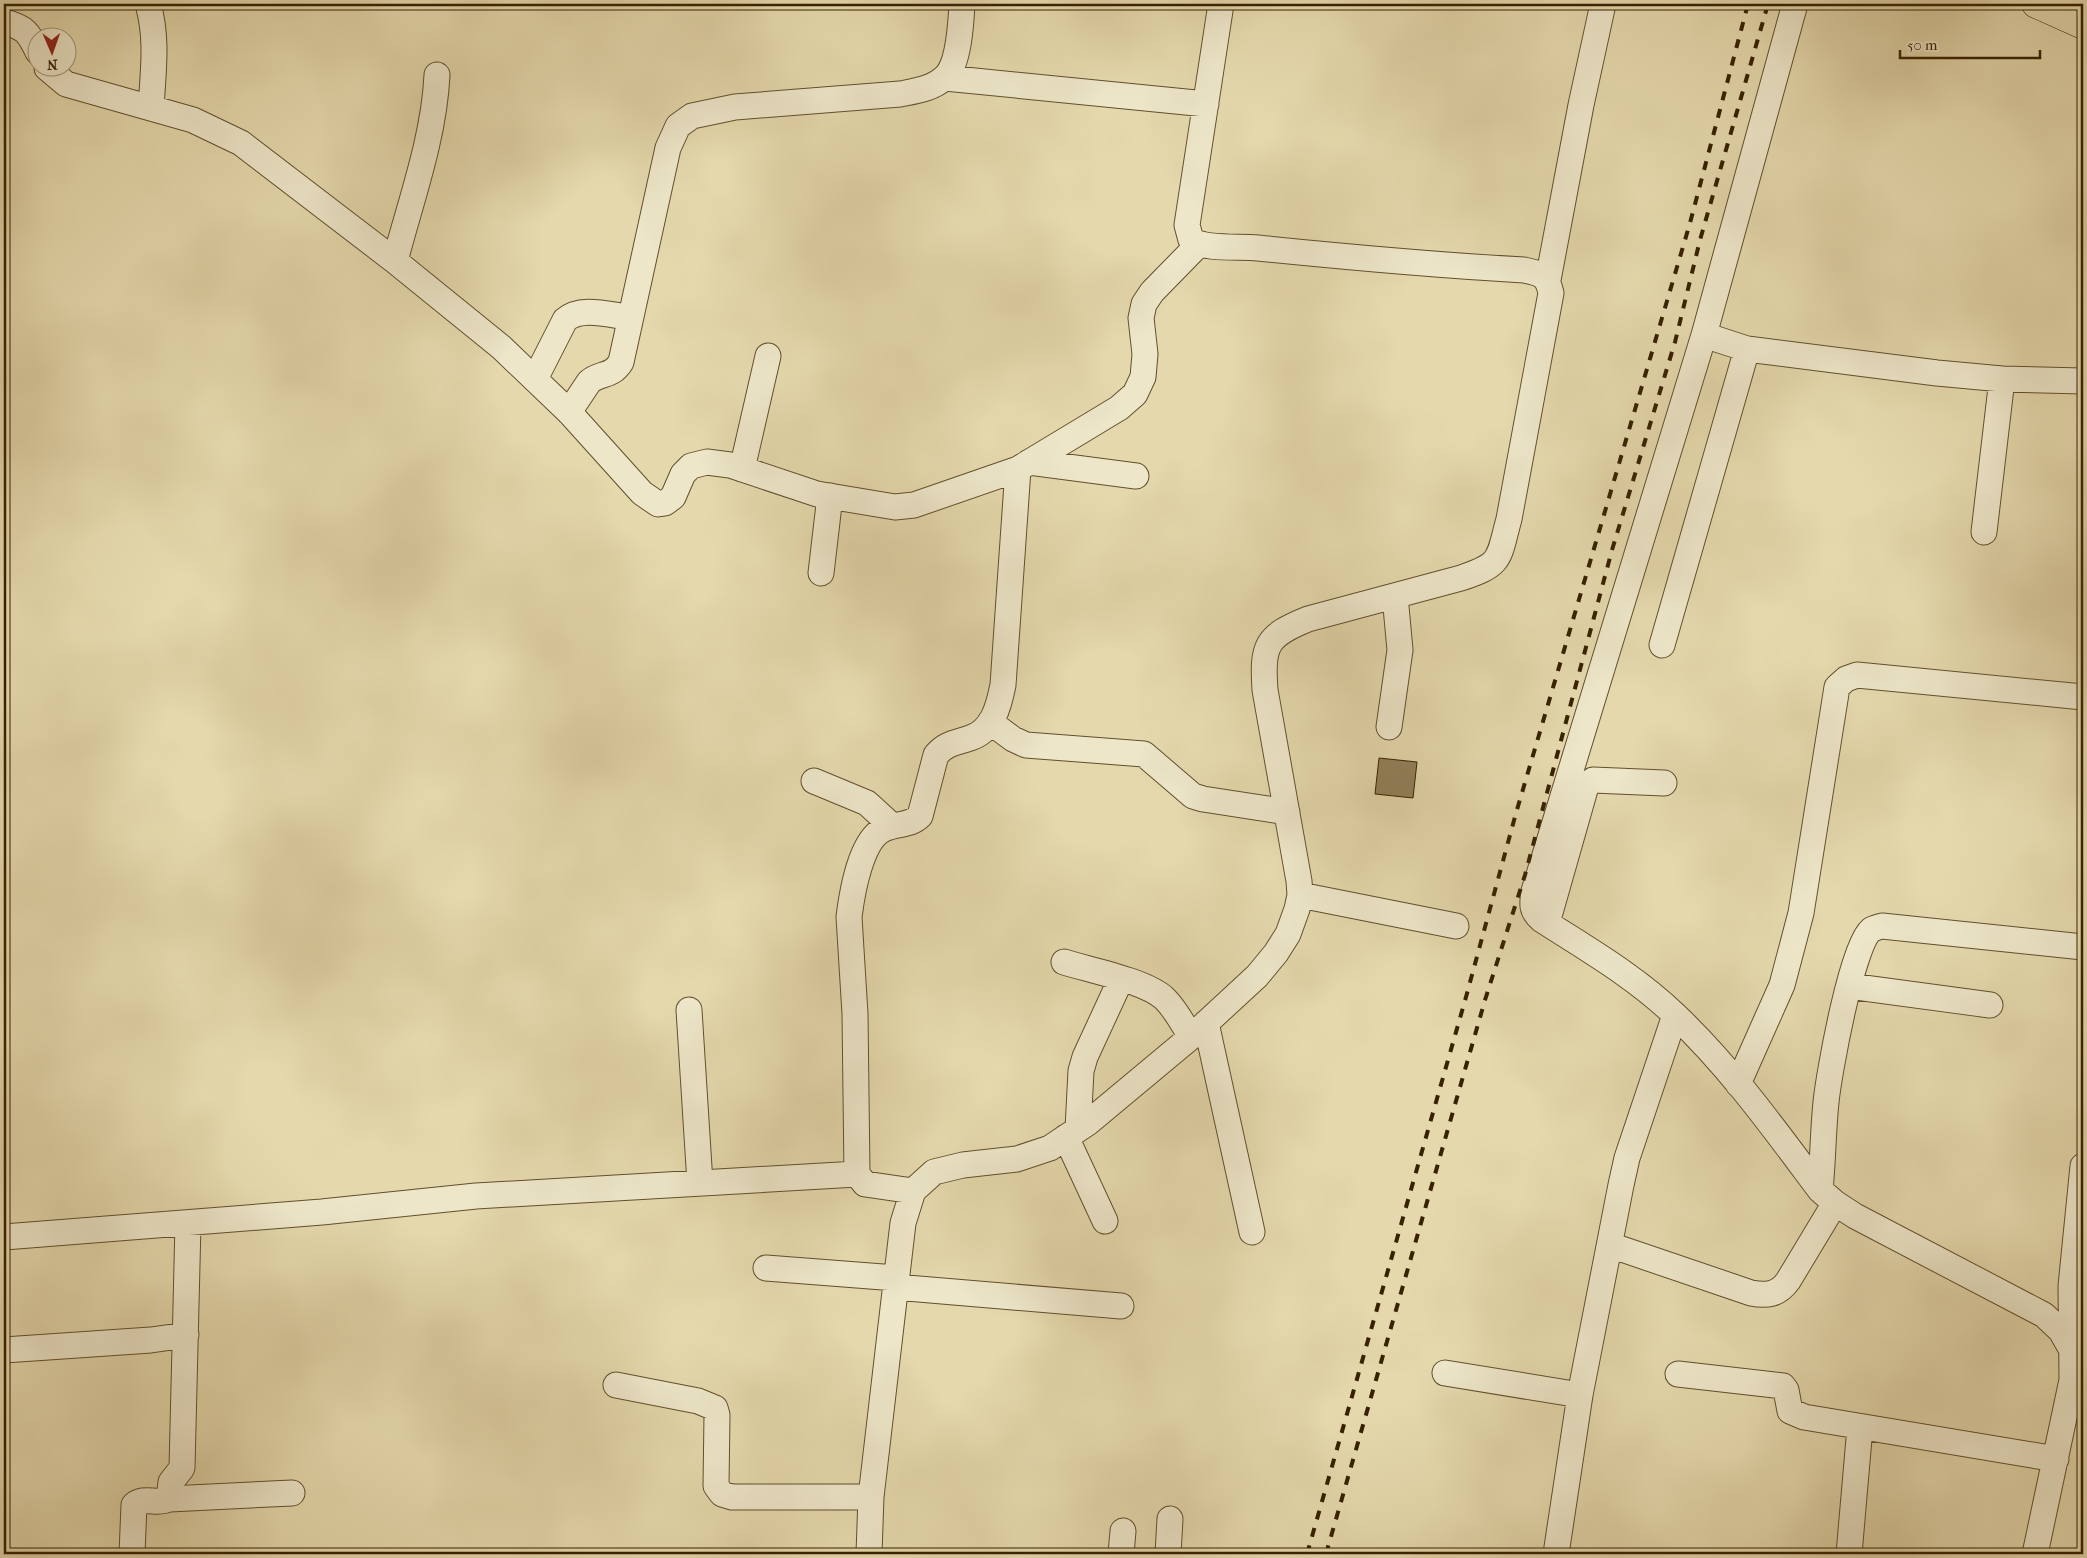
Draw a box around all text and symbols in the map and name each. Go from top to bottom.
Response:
north arrow [28,28,78,78]
scale bar [1900,28,2040,60]
text: 50 m [1907,36,1938,54]
text: N [46,56,58,73]

